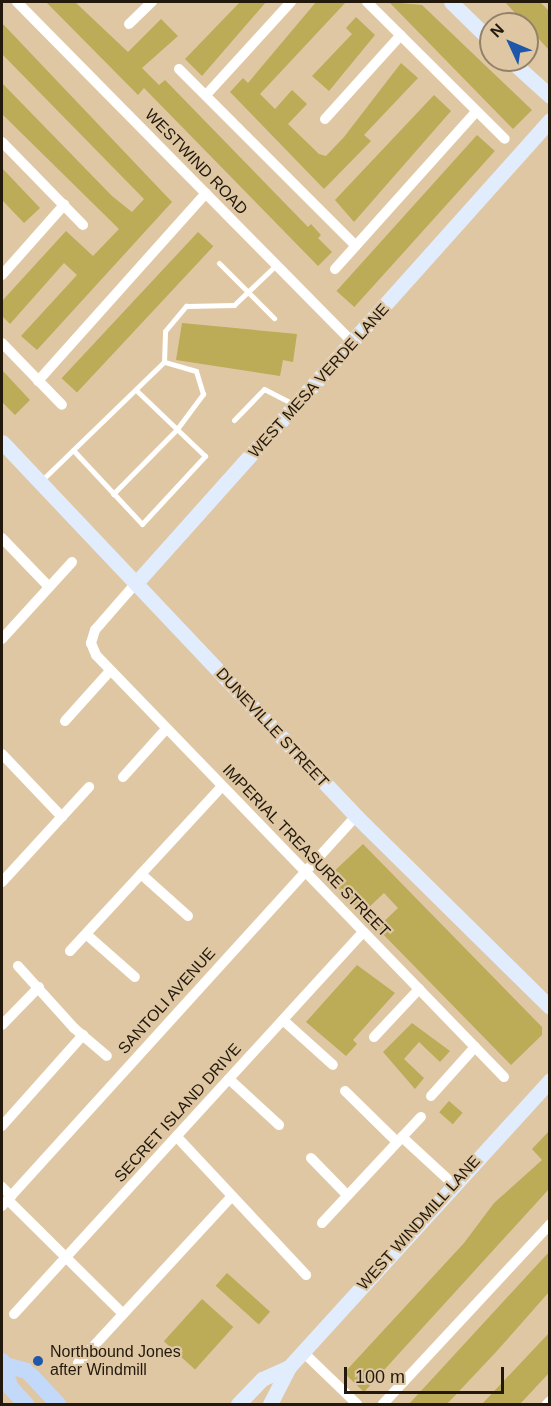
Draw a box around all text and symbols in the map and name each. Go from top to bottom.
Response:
north arrow [479,12,539,72]
text: N [487,20,507,41]
street label: WESTWIND ROAD [141,105,251,219]
street label: WEST MESA VERDE LANE [244,300,394,462]
street label: DUNEVILLE STREET [212,664,332,792]
street label: IMPERIAL TREASURE STREET [218,760,394,942]
street label: SANTOLI AVENUE [114,944,220,1058]
street label: SECRET ISLAND DRIVE [110,1040,246,1186]
street label: WEST WINDMILL LANE [353,1152,485,1294]
place label: Northbound Jones after Windmill [50,1342,181,1380]
marker: Northbound Jones after Windmill [31,1354,45,1368]
scale bar [347,1355,508,1393]
text: 100 m [355,1367,405,1387]

